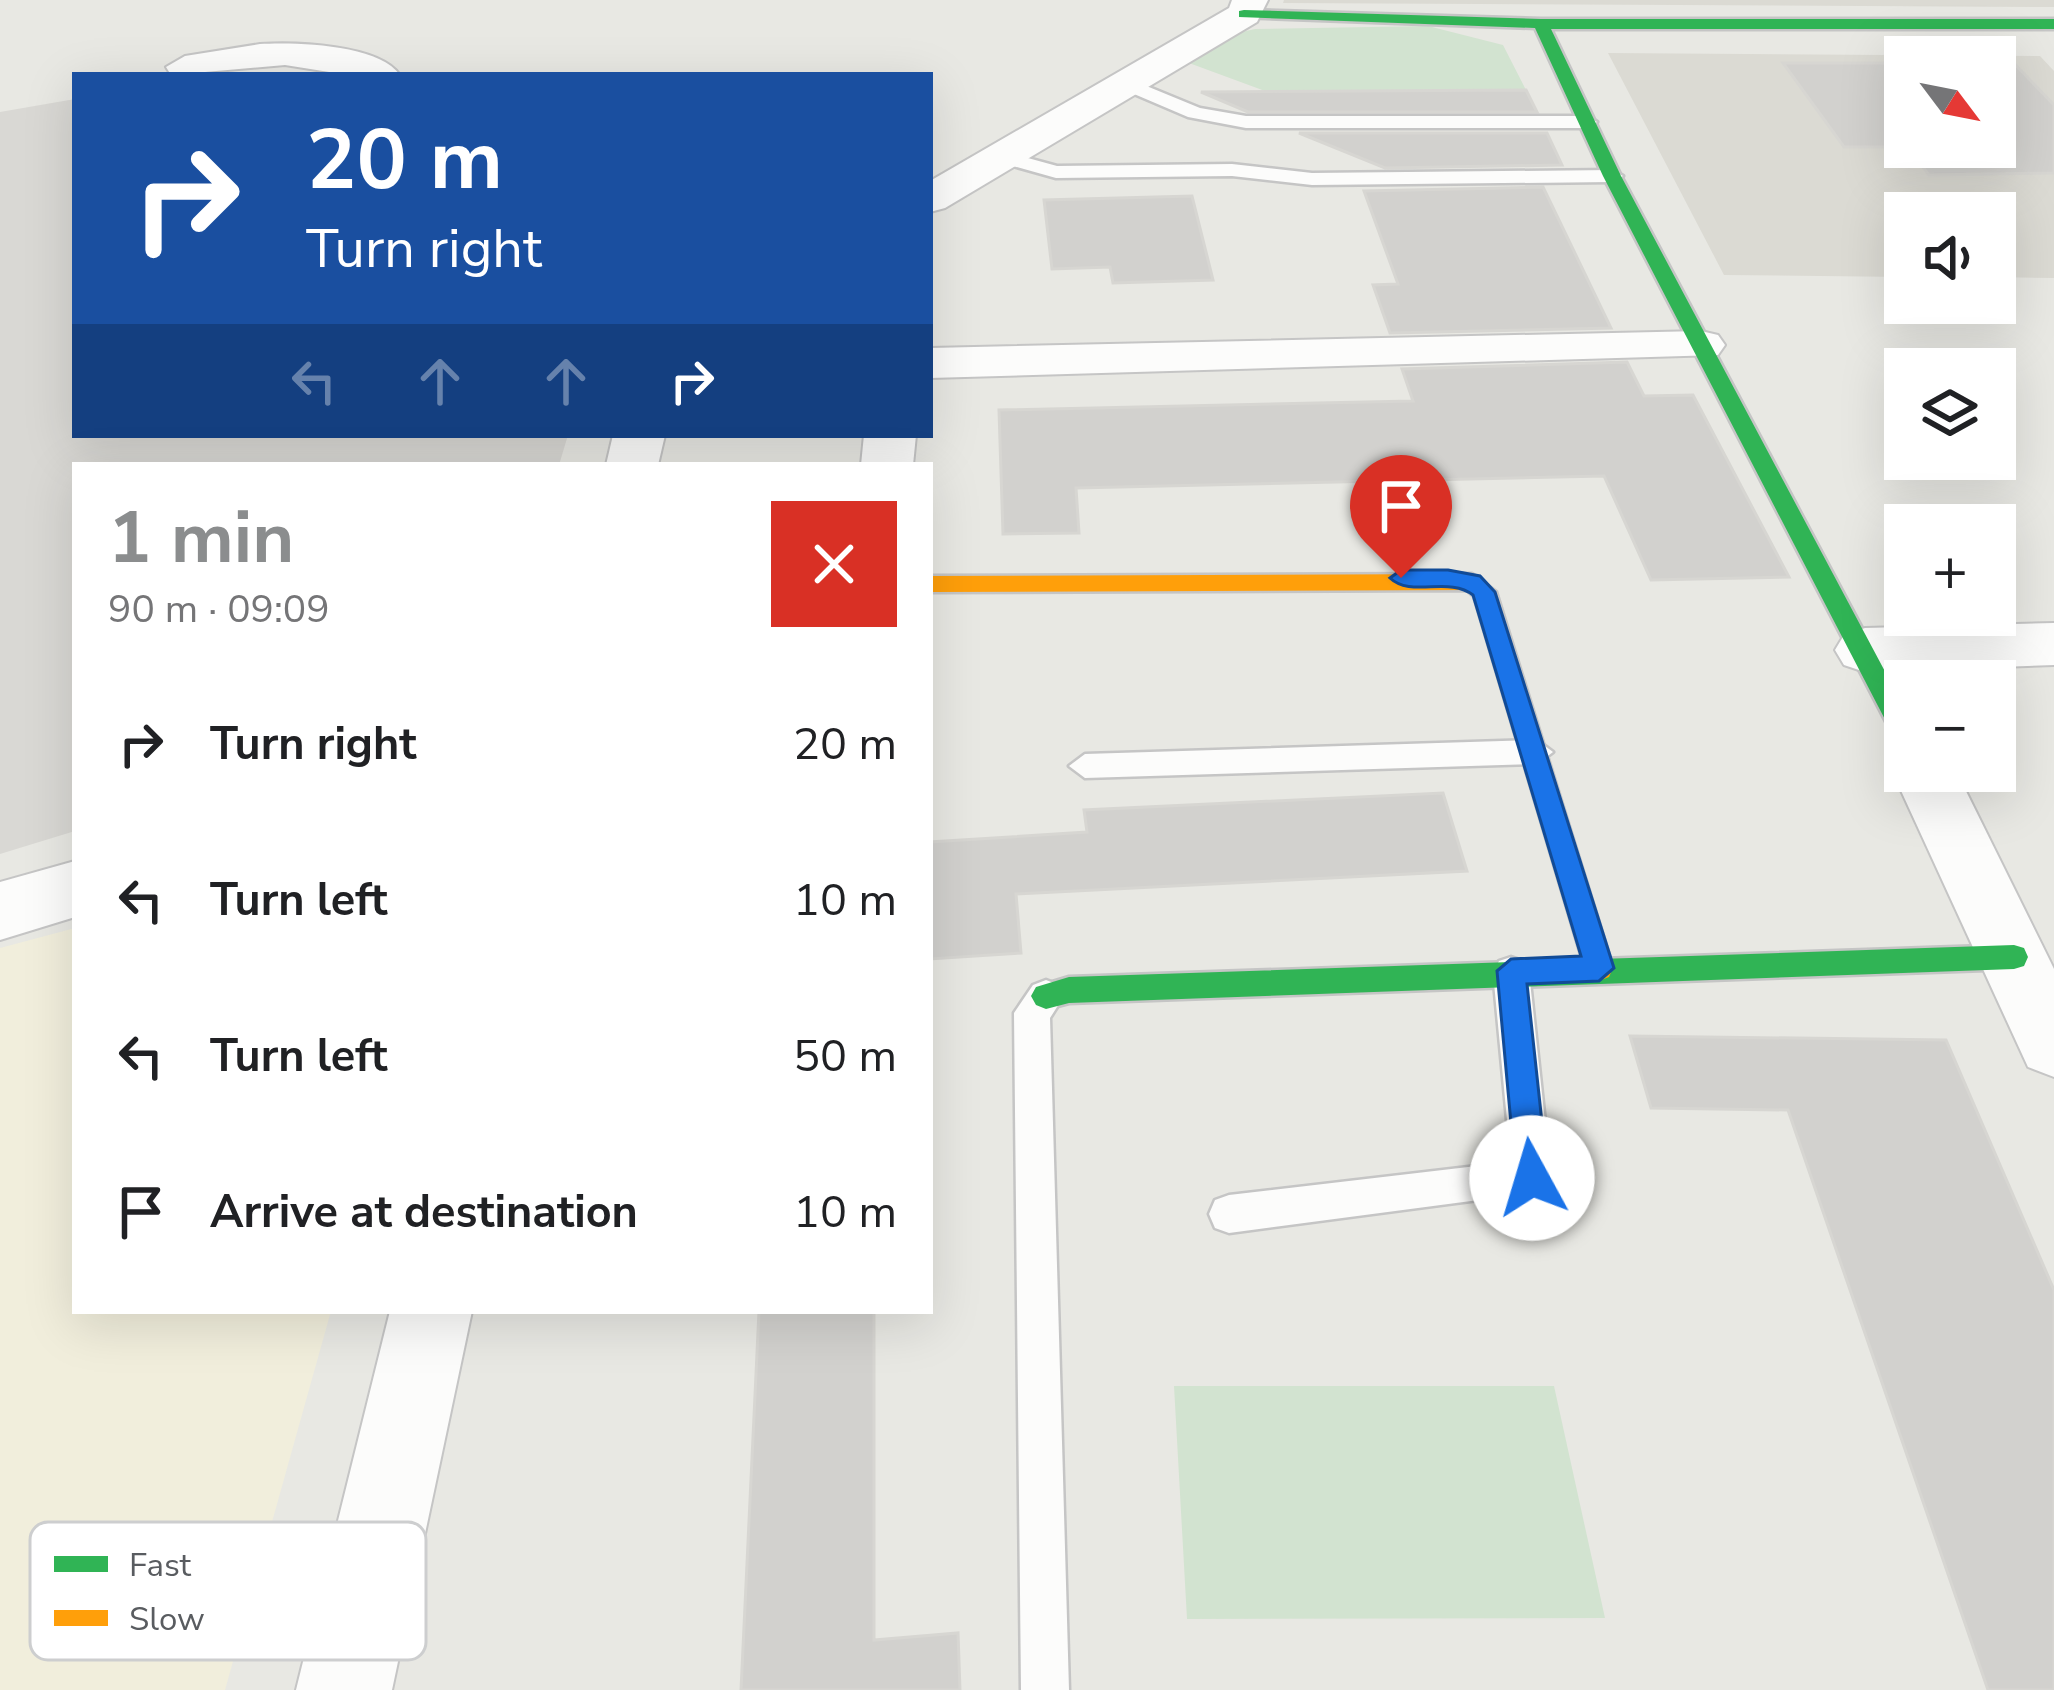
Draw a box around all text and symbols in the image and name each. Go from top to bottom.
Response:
north arrow [1884,36,2016,168]
map controls [1884,36,2016,792]
text: 20 m [306,103,503,218]
icon: right [108,120,264,276]
button: sound [1884,192,2016,324]
text: Turn right [306,212,542,286]
icon: left [281,348,347,414]
icon: ahead [407,348,473,414]
icon: ahead [533,348,599,414]
icon: right [659,348,725,414]
button: layers [1884,348,2016,480]
pin [1350,455,1452,578]
icon: arrive [1368,473,1434,539]
text: 1 min [108,489,294,587]
button: close [771,501,897,627]
button: + [1884,504,2016,636]
text: 90 m · 09:09 [108,583,330,636]
button: − [1884,660,2016,792]
icon: right [108,711,174,777]
text: Turn right [210,714,417,775]
text: 20 m [793,714,897,775]
icon: left [108,867,174,933]
text: Turn left [210,870,388,931]
text: 10 m [793,870,897,931]
icon: left [108,1023,174,1089]
text: Turn left [210,1026,388,1087]
text: 50 m [793,1026,897,1087]
position arrow [1469,1115,1595,1241]
icon: arrive [108,1179,174,1245]
text: Arrive at destination [210,1182,638,1243]
text: 10 m [793,1182,897,1243]
legend [30,1522,426,1660]
text: Fast [129,1543,192,1588]
text: Slow [129,1597,205,1642]

